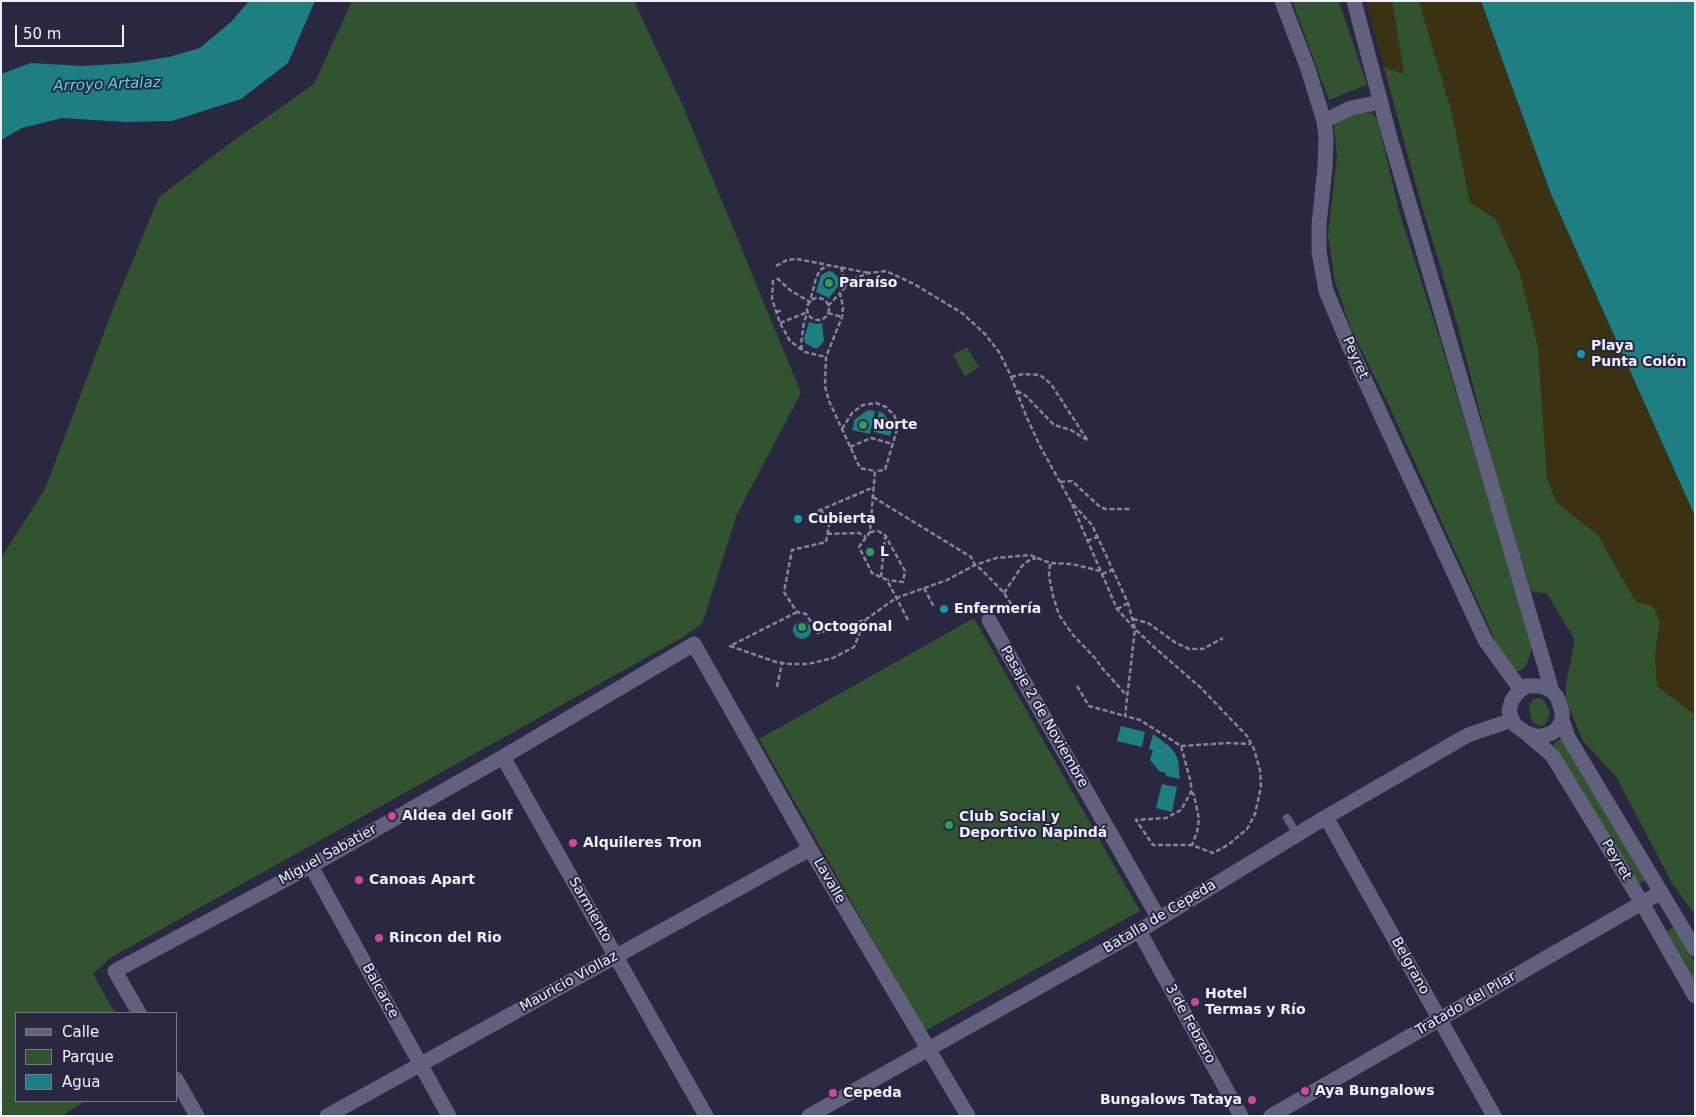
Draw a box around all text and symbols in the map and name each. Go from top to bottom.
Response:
scale bar [18,15,126,47]
text: 50 m [23,25,61,43]
water label: Arroyo Artalaz [53,74,161,96]
place label: Paraíso [839,275,897,291]
marker: Paraíso [823,277,835,289]
street label: Peyret [1338,334,1372,382]
place label: Playa Punta Colón [1591,338,1686,371]
marker: Playa Punta Colón [1575,348,1587,360]
place label: Norte [873,417,917,433]
marker: Norte [857,419,869,431]
place label: Cubierta [808,511,876,527]
marker: Cubierta [792,513,804,525]
place label: L [880,544,889,560]
marker: L [864,546,876,558]
place label: Enfermería [954,601,1041,617]
marker: Enfermería [938,603,950,615]
place label: Octogonal [812,619,892,635]
marker: Octogonal [796,621,808,633]
street label: Pasaje 2 de Noviembre [996,643,1092,791]
place label: Aldea del Golf [402,808,513,824]
place label: Club Social y Deportivo Ñapindá [959,809,1107,842]
marker: Aldea del Golf [386,810,398,822]
marker: Club Social y Deportivo Ñapindá [943,819,955,831]
street label: Miguel Sabatier [276,821,380,889]
place label: Alquileres Tron [583,835,702,851]
marker: Alquileres Tron [567,837,579,849]
street label: Peyret [1597,837,1635,883]
street label: Lavalle [809,855,849,907]
place label: Canoas Apart [369,872,475,888]
marker: Canoas Apart [353,874,365,886]
street label: Sarmiento [565,875,615,945]
street label: Batalla de Cepeda [1101,877,1219,957]
place label: Rincon del Rio [389,930,502,946]
marker: Rincon del Rio [373,932,385,944]
street label: Belgrano [1387,934,1433,998]
street label: Mauricio Viollaz [517,948,621,1016]
street label: Balcarce [358,961,402,1021]
street label: Tratado del Pilar [1413,969,1519,1039]
street label: 3 de Febrero [1161,981,1219,1067]
place label: Hotel Termas y Río [1205,986,1306,1019]
marker: Hotel Termas y Río [1189,996,1201,1008]
legend [15,1012,178,1102]
text: Calle [62,1023,99,1041]
text: Parque [62,1048,114,1066]
text: Agua [62,1073,100,1091]
place label: Aya Bungalows [1315,1083,1435,1099]
place label: Cepeda [843,1085,902,1101]
marker: Aya Bungalows [1299,1085,1311,1097]
marker: Cepeda [827,1087,839,1099]
place label: Bungalows Tataya [1100,1092,1242,1108]
marker: Bungalows Tataya [1246,1094,1258,1106]

